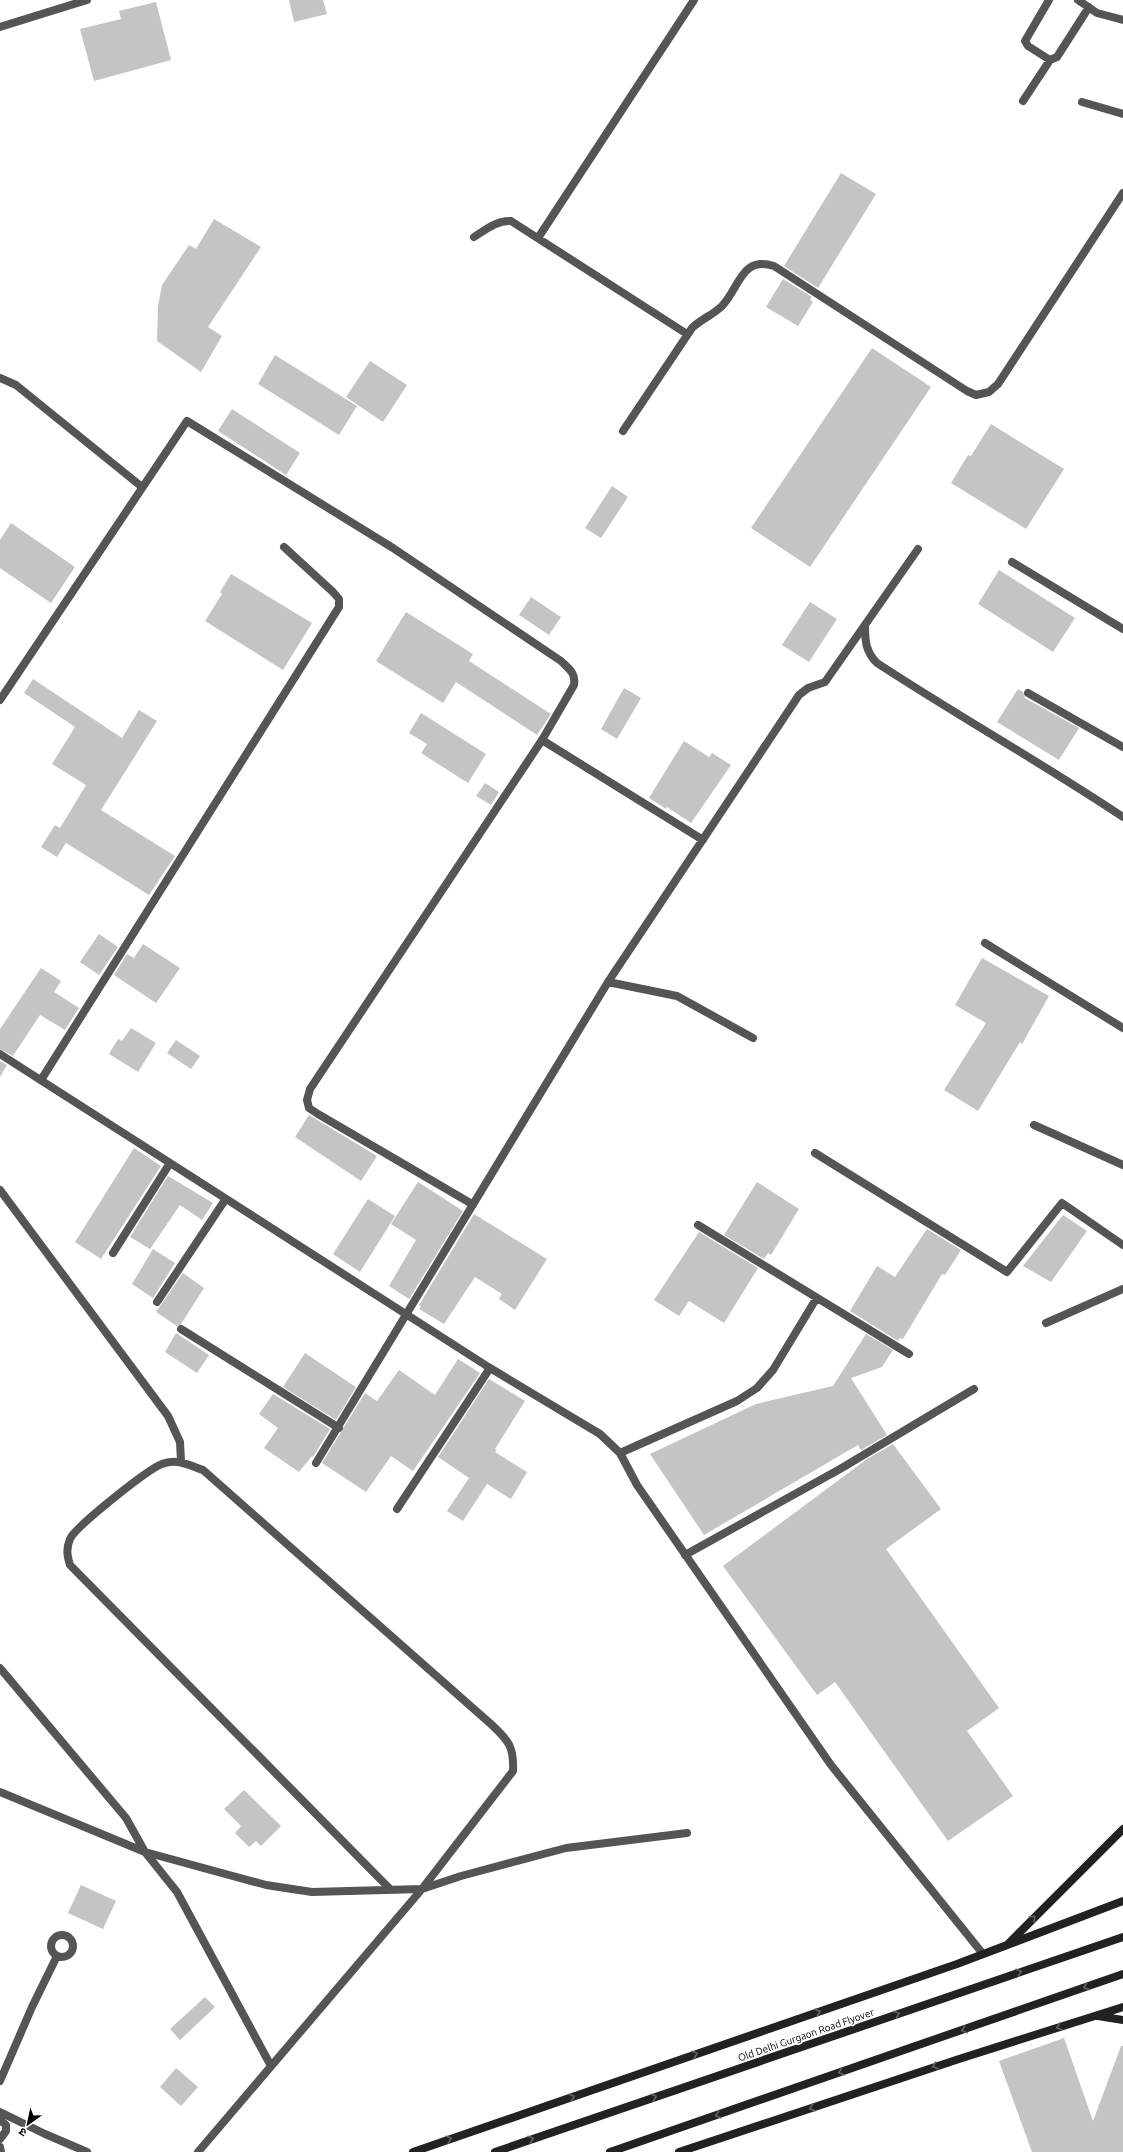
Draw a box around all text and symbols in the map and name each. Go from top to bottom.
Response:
one-way arrow [1028,1915,1036,1923]
one-way arrow [1016,1968,1023,1976]
one-way arrow [1083,1982,1090,1991]
street label: Old Delhi Gurgaon Road Flyover [737,2006,876,2063]
one-way arrow [814,2008,821,2016]
one-way arrow [893,2011,900,2019]
one-way arrow [1056,2022,1063,2031]
one-way arrow [960,2025,967,2034]
one-way arrow [692,2051,699,2059]
one-way arrow [932,2062,939,2070]
one-way arrow [837,2068,844,2076]
one-way arrow [569,2093,576,2101]
one-way arrow [651,2093,658,2101]
one-way arrow [808,2103,815,2111]
north arrow [8,2104,48,2144]
one-way arrow [714,2110,721,2118]
text: उ [16,2125,29,2139]
one-way arrow [528,2135,535,2144]
one-way arrow [446,2136,453,2144]

